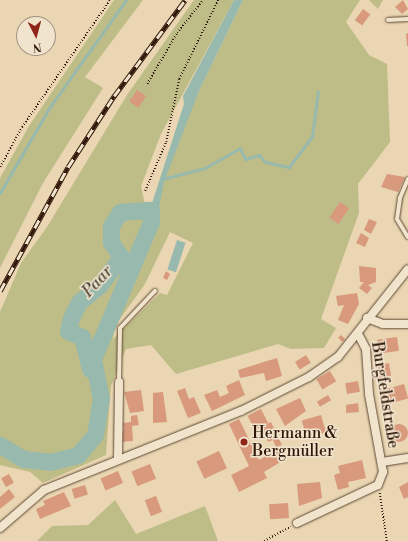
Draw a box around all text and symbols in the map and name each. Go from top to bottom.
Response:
north arrow [16,16,56,56]
text: N [32,40,42,54]
water label: Paar [78,262,118,302]
street label: Burgfeldstraße [367,340,403,450]
place label: Hermann & Bergmüller [252,423,337,461]
marker: Hermann & Bergmüller [239,437,249,447]

